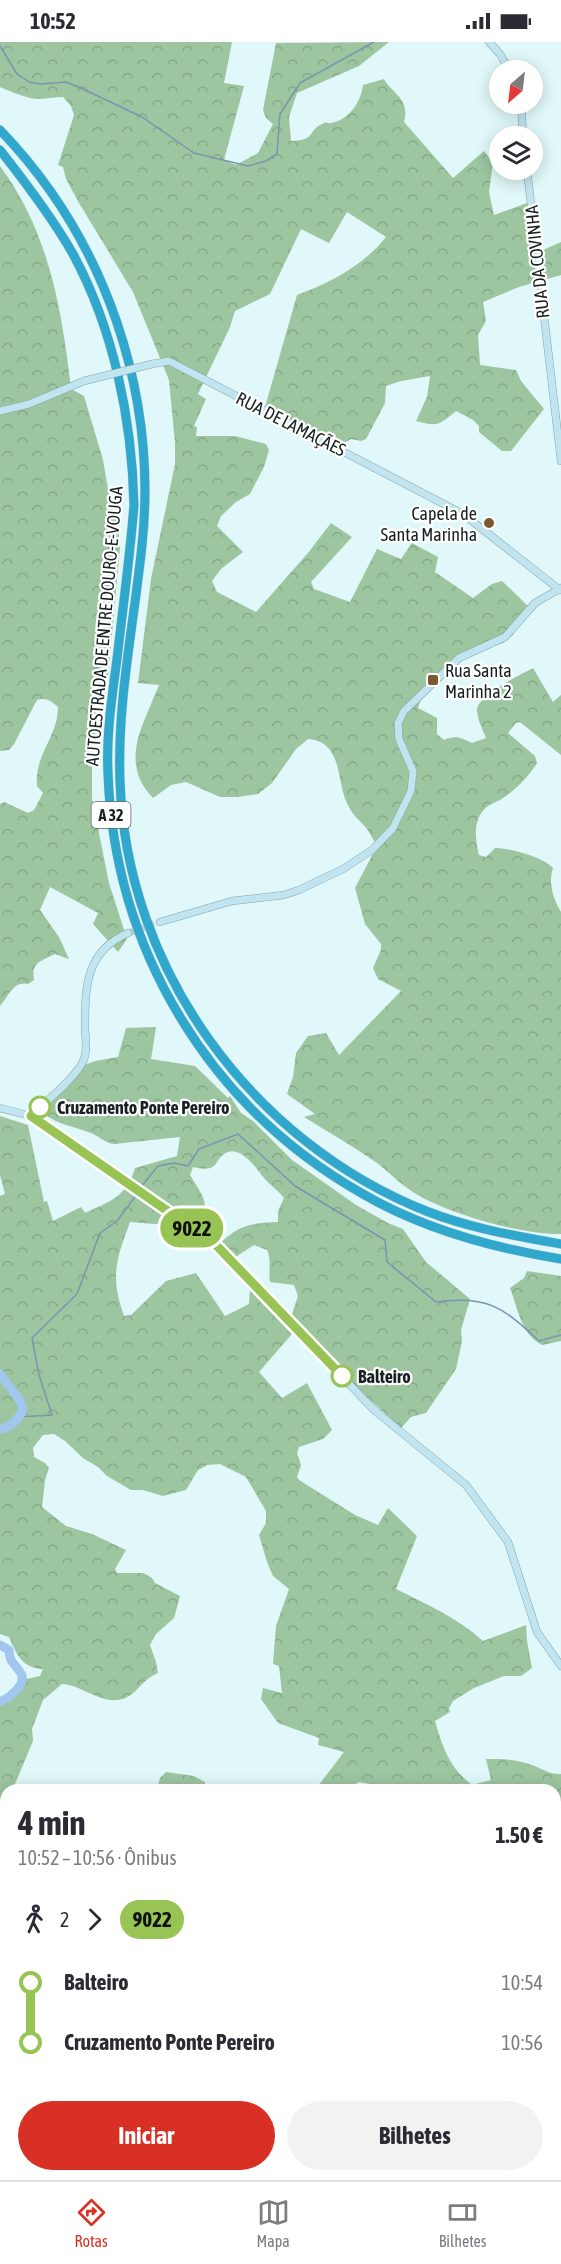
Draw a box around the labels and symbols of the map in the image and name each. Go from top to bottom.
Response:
north arrow [489,60,543,114]
street label: RUA DA COVINHA [521,204,553,320]
street label: RUA DE LAMAÇÃES [233,387,350,461]
street label: AUTOESTRADA DE ENTRE DOURO-E-VOUGA [81,485,127,767]
place label: Capela de Santa Marinha [381,503,477,545]
marker: Capela de Santa Marinha [482,516,496,530]
place label: Rua Santa Marinha 2 [445,660,512,702]
marker: Rua Santa Marinha 2 [426,673,440,687]
road number: A 32 [92,802,130,828]
marker: Cruzamento Ponte Pereiro [29,1096,51,1118]
place label: Cruzamento Ponte Pereiro [57,1097,229,1118]
line badge: 9022 [150,1208,234,1248]
marker: Balteiro [331,1365,353,1387]
place label: Balteiro [358,1366,411,1387]

